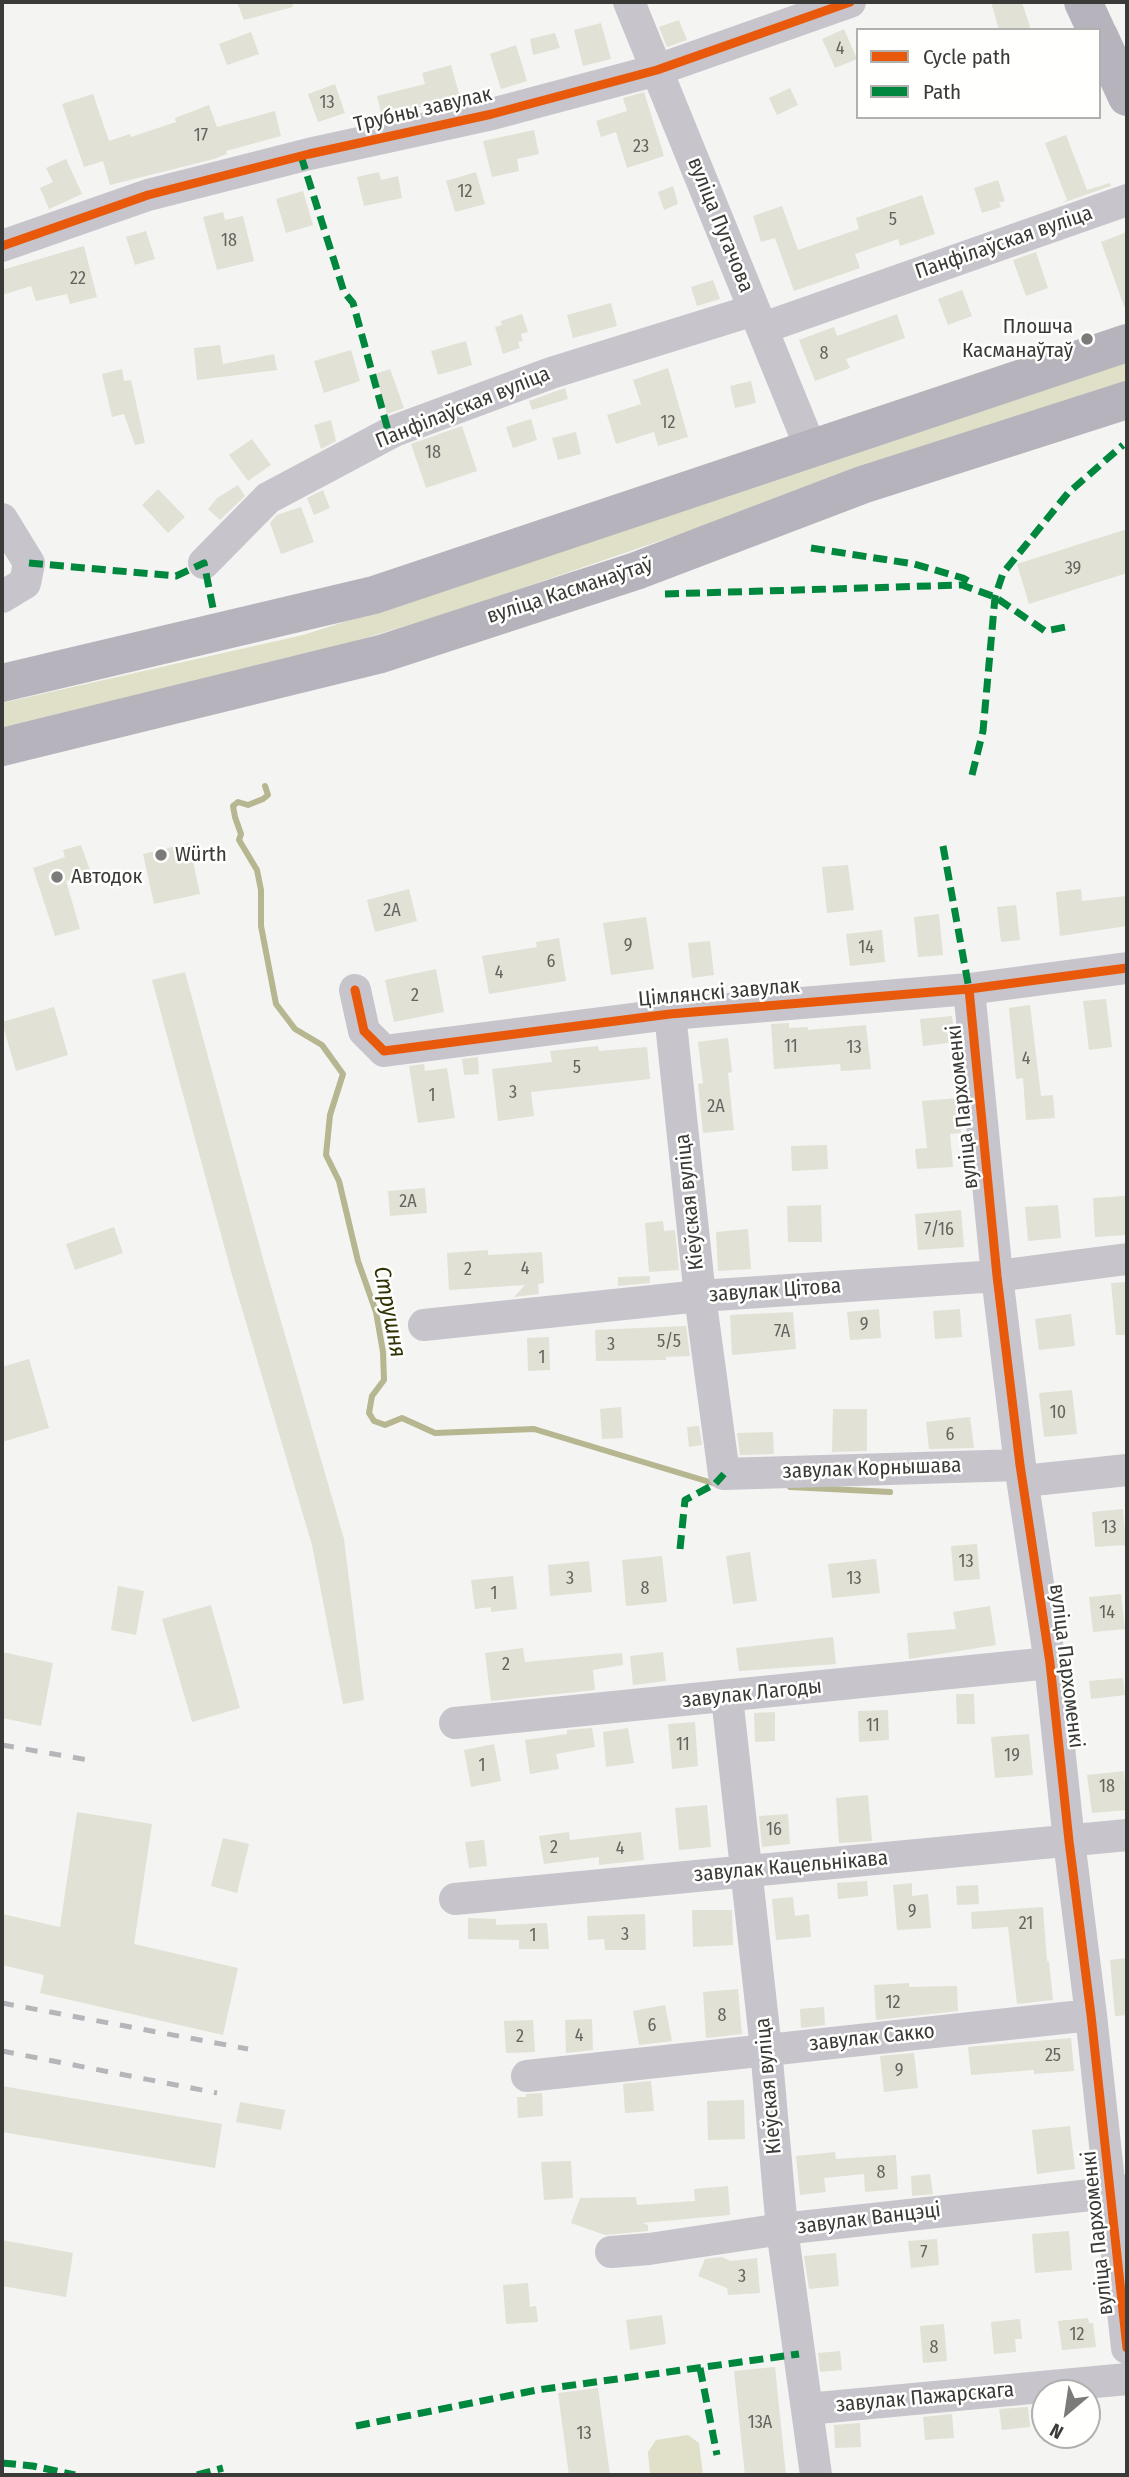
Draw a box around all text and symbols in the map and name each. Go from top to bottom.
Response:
legend [856,28,1101,119]
house number: 4 [836,38,844,60]
text: Cycle path [923,44,1011,70]
text: Path [923,79,961,105]
street label: Трубны завулак [352,82,494,138]
house number: 13 [319,92,335,114]
house number: 17 [194,125,208,147]
house number: 23 [633,136,649,158]
street label: вуліца Пугачова [681,154,759,296]
house number: 12 [458,181,472,203]
street label: Панфілаўская вуліца [912,201,1096,285]
house number: 5 [889,209,897,231]
house number: 18 [221,230,237,252]
house number: 22 [70,268,86,290]
place label: Плошча Касманаўтаў [962,314,1073,364]
marker: Плошча Касманаўтаў [1079,331,1095,347]
house number: 8 [820,343,828,365]
street label: Панфілаўская вуліца [372,361,554,455]
house number: 12 [661,412,675,434]
house number: 18 [425,442,441,464]
street label: вуліца Касманаўтаў [484,552,656,630]
house number: 39 [1065,558,1081,580]
place label: Würth [175,842,227,868]
marker: Würth [153,847,169,863]
place label: Автодок [71,864,142,890]
marker: Автодок [49,869,65,885]
house number: 2А [383,900,401,922]
house number: 9 [624,935,632,957]
house number: 14 [858,937,874,959]
house number: 6 [547,951,555,973]
house number: 4 [495,962,503,984]
street label: Цімлянскі завулак [637,973,801,1013]
house number: 2 [411,985,419,1007]
street label: вуліца Пархоменкі [942,1023,984,1191]
house number: 11 [784,1036,798,1058]
house number: 13 [846,1037,862,1059]
house number: 4 [1022,1048,1030,1070]
house number: 5 [573,1057,581,1079]
house number: 3 [509,1082,517,1104]
house number: 1 [428,1085,436,1107]
house number: 2А [707,1096,725,1118]
street label: Кіеўская вуліца [670,1132,710,1272]
house number: 2А [399,1191,417,1213]
house number: 7/16 [924,1219,954,1241]
house number: 4 [521,1258,529,1280]
house number: 2 [464,1259,472,1281]
water label: Струшня [367,1264,411,1360]
street label: завулак Цітова [708,1274,842,1308]
house number: 9 [860,1314,868,1336]
house number: 7А [774,1321,790,1343]
house number: 5/5 [657,1331,681,1353]
house number: 3 [607,1334,615,1356]
house number: 1 [538,1347,546,1369]
house number: 10 [1050,1402,1066,1424]
house number: 6 [946,1424,954,1446]
street label: завулак Корнышава [782,1453,962,1485]
house number: 13 [1101,1517,1117,1539]
house number: 13 [958,1551,974,1573]
house number: 3 [566,1568,574,1590]
house number: 13 [846,1568,862,1590]
house number: 8 [641,1578,649,1600]
street label: вуліца Пархоменкі [1043,1582,1089,1750]
house number: 1 [490,1583,498,1605]
house number: 14 [1099,1602,1115,1624]
house number: 2 [502,1654,510,1676]
street label: завулак Лагоды [681,1674,823,1714]
house number: 11 [866,1715,880,1737]
house number: 11 [676,1734,690,1756]
house number: 19 [1004,1745,1020,1767]
house number: 1 [478,1755,486,1777]
house number: 18 [1099,1776,1115,1798]
house number: 16 [766,1819,782,1841]
house number: 2 [550,1837,558,1859]
house number: 4 [616,1838,624,1860]
street label: завулак Кацельнікава [693,1846,889,1888]
house number: 9 [908,1901,916,1923]
house number: 21 [1019,1913,1033,1935]
house number: 3 [621,1924,629,1946]
house number: 1 [529,1925,537,1947]
house number: 12 [886,1992,900,2014]
house number: 8 [718,2005,726,2027]
house number: 6 [648,2015,656,2037]
street label: Кіеўская вуліца [750,2017,788,2155]
street label: завулак Сакко [808,2019,936,2057]
house number: 4 [575,2025,583,2047]
house number: 2 [516,2026,524,2048]
house number: 25 [1045,2045,1061,2067]
house number: 9 [895,2060,903,2082]
street label: вуліца Пархоменкі [1077,2149,1119,2317]
house number: 8 [877,2162,885,2184]
street label: завулак Ванцэці [796,2198,942,2240]
house number: 7 [920,2242,928,2264]
house number: 3 [738,2266,746,2288]
house number: 12 [1070,2324,1084,2346]
house number: 8 [930,2337,938,2359]
street label: завулак Пажарскага [835,2378,1015,2418]
north arrow [1031,2379,1101,2449]
house number: 13А [748,2412,772,2434]
text: N [1046,2418,1067,2444]
house number: 13 [576,2423,592,2445]

